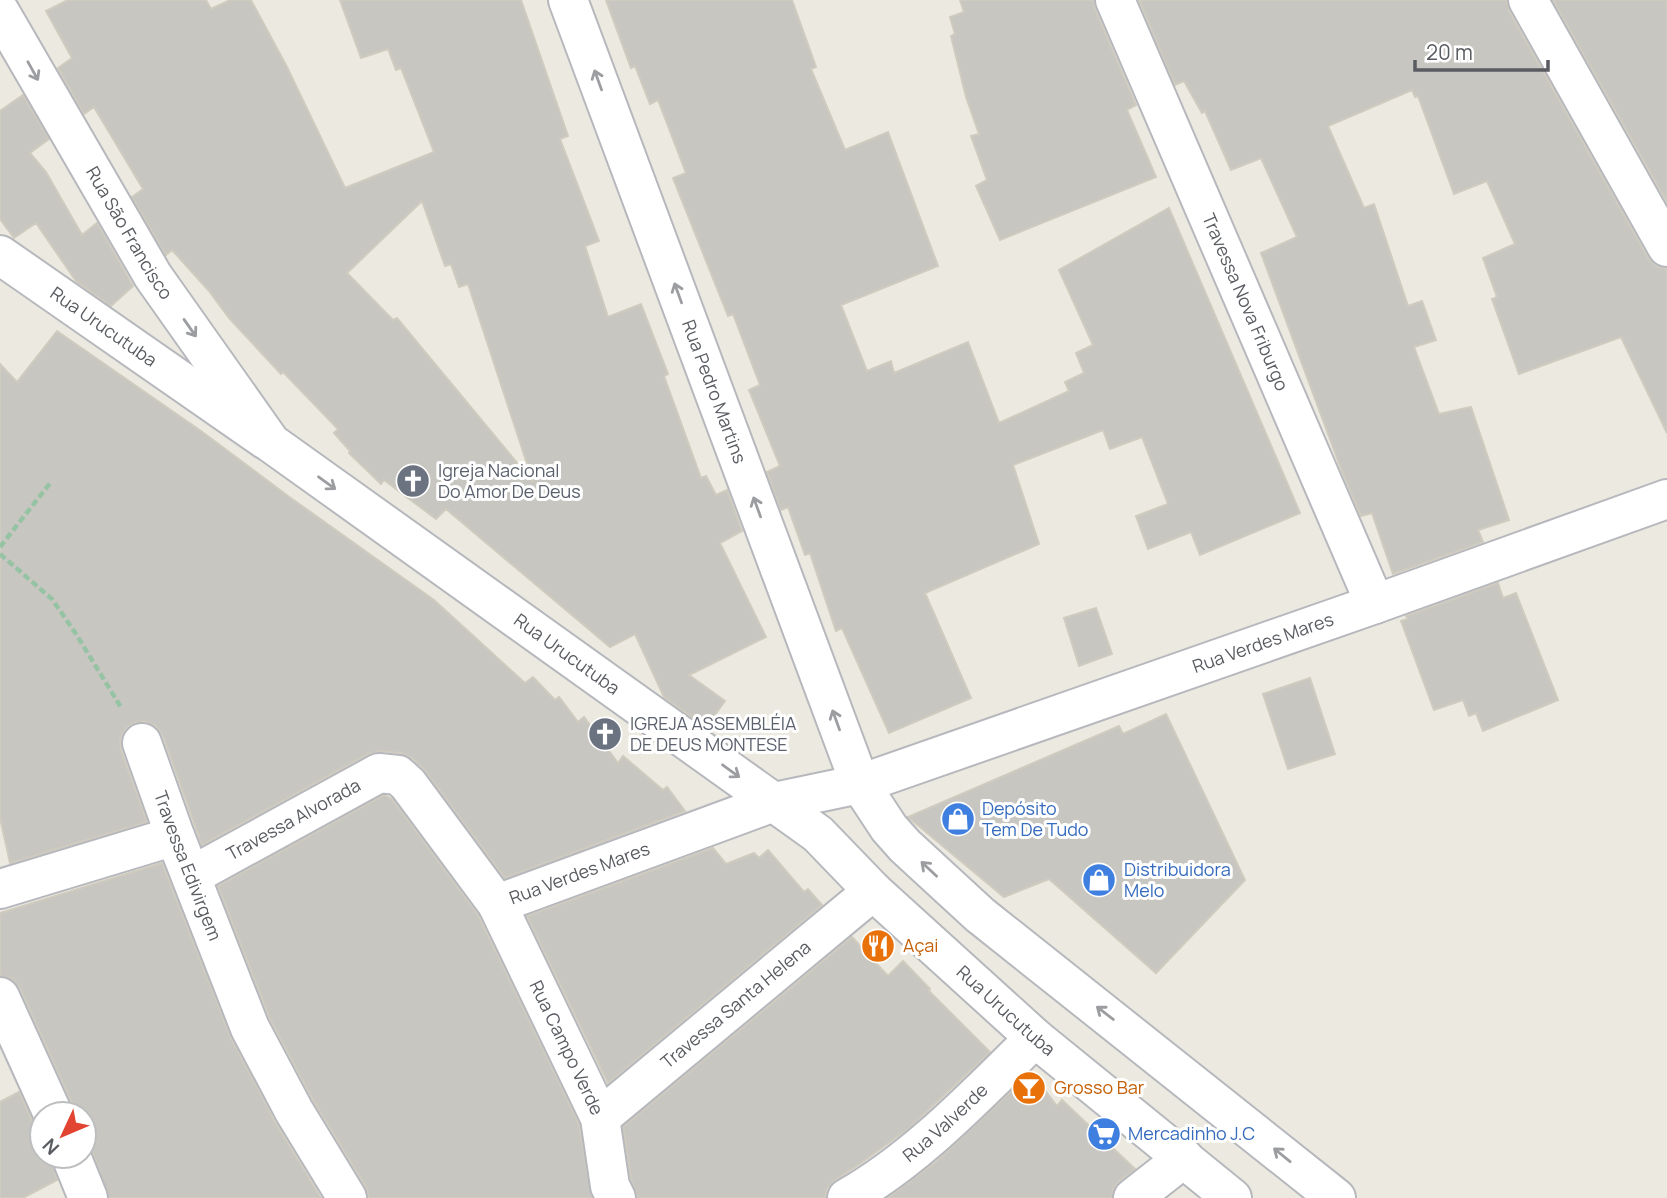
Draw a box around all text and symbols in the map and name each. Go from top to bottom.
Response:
scale bar [1415,28,1548,72]
text: 20 m [1426,38,1473,66]
one-way arrow [27,61,41,81]
one-way arrow [591,70,604,92]
street label: Rua São Francisco [81,162,179,304]
street label: Travessa Nova Friburgo [1197,209,1295,394]
street label: Rua Urucutuba [46,281,162,372]
one-way arrow [670,283,683,305]
street label: Rua Pedro Martins [677,316,753,467]
one-way arrow [183,318,197,337]
place label: Igreja Nacional Do Amor De Deus [438,458,581,503]
church icon: Igreja Nacional Do Amor De Deus [394,462,432,500]
one-way arrow [317,475,336,490]
one-way arrow [750,496,762,518]
street label: Rua Verdes Mares [1189,606,1337,678]
street label: Rua Urucutuba [509,607,625,700]
one-way arrow [829,709,842,731]
place label: IGREJA ASSEMBLÉIA DE DEUS MONTESE [630,711,797,756]
church icon: IGREJA ASSEMBLÉIA DE DEUS MONTESE [586,715,624,753]
one-way arrow [721,764,740,779]
street label: Travessa Alvorada [222,773,364,865]
street label: Travessa Edivirgem [149,788,228,944]
place label: Depósito Tem De Tudo [982,796,1088,841]
shop icon: Depósito Tem De Tudo [939,800,977,838]
street label: Rua Verdes Mares [506,836,653,909]
place label: Distribuidora Melo [1124,857,1231,902]
one-way arrow [921,861,938,878]
shop icon: Distribuidora Melo [1080,861,1118,899]
restaurant icon: Açai [859,927,897,965]
place label: Açai [903,933,939,957]
street label: Travessa Santa Helena [655,935,815,1073]
street label: Rua Urucutuba [952,960,1061,1061]
street label: Rua Campo Verde [525,976,610,1119]
one-way arrow [1096,1005,1115,1020]
bar icon: Grosso Bar [1010,1069,1048,1107]
place label: Grosso Bar [1054,1075,1145,1099]
street label: Rua Valverde [897,1078,993,1167]
north arrow [28,1100,98,1170]
supermarket icon: Mercadinho J.C [1085,1115,1123,1153]
place label: Mercadinho J.C [1128,1121,1255,1145]
text: N [37,1133,65,1161]
one-way arrow [1274,1148,1292,1163]

